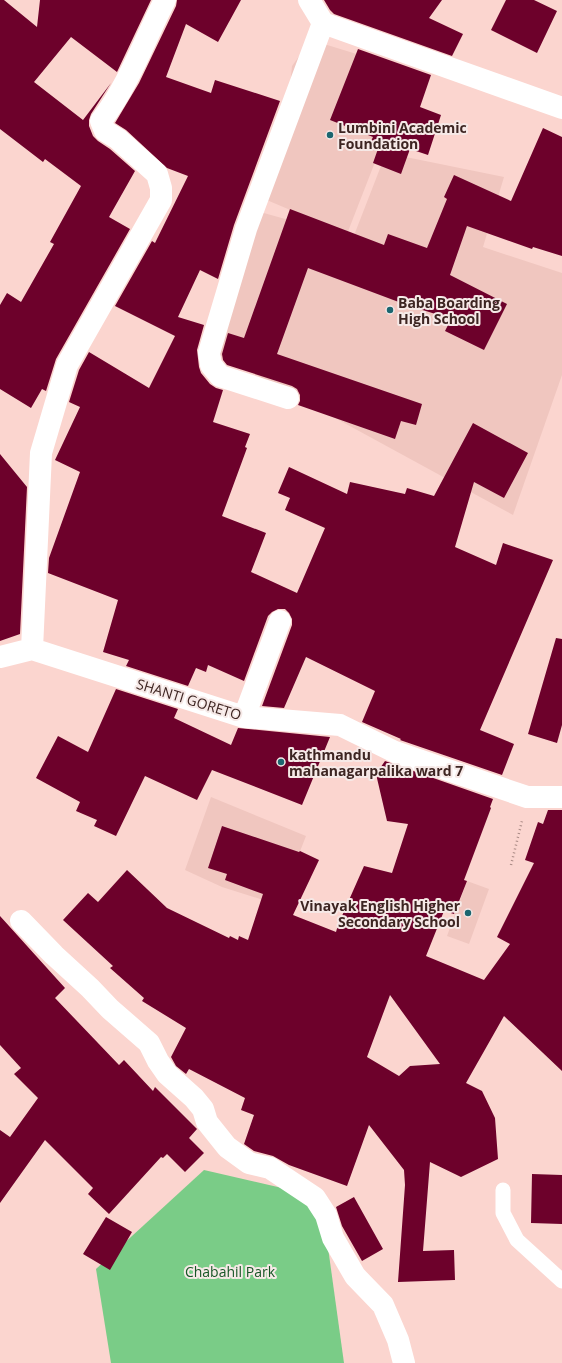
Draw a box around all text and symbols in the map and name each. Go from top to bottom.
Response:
place label: Lumbini Academic Foundation [338,118,467,153]
marker: Lumbini Academic Foundation [325,130,335,140]
place label: Baba Boarding High School [398,293,500,328]
marker: Baba Boarding High School [385,305,395,315]
street label: SHANTI GORETO [134,674,244,724]
place label: kathmandu mahanagarpalika ward 7 [289,745,463,780]
marker: kathmandu mahanagarpalika ward 7 [276,757,286,767]
place label: Vinayak English Higher Secondary School [300,896,461,931]
marker: Vinayak English Higher Secondary School [463,908,473,918]
park label: Chabahil Park [185,1262,276,1281]

